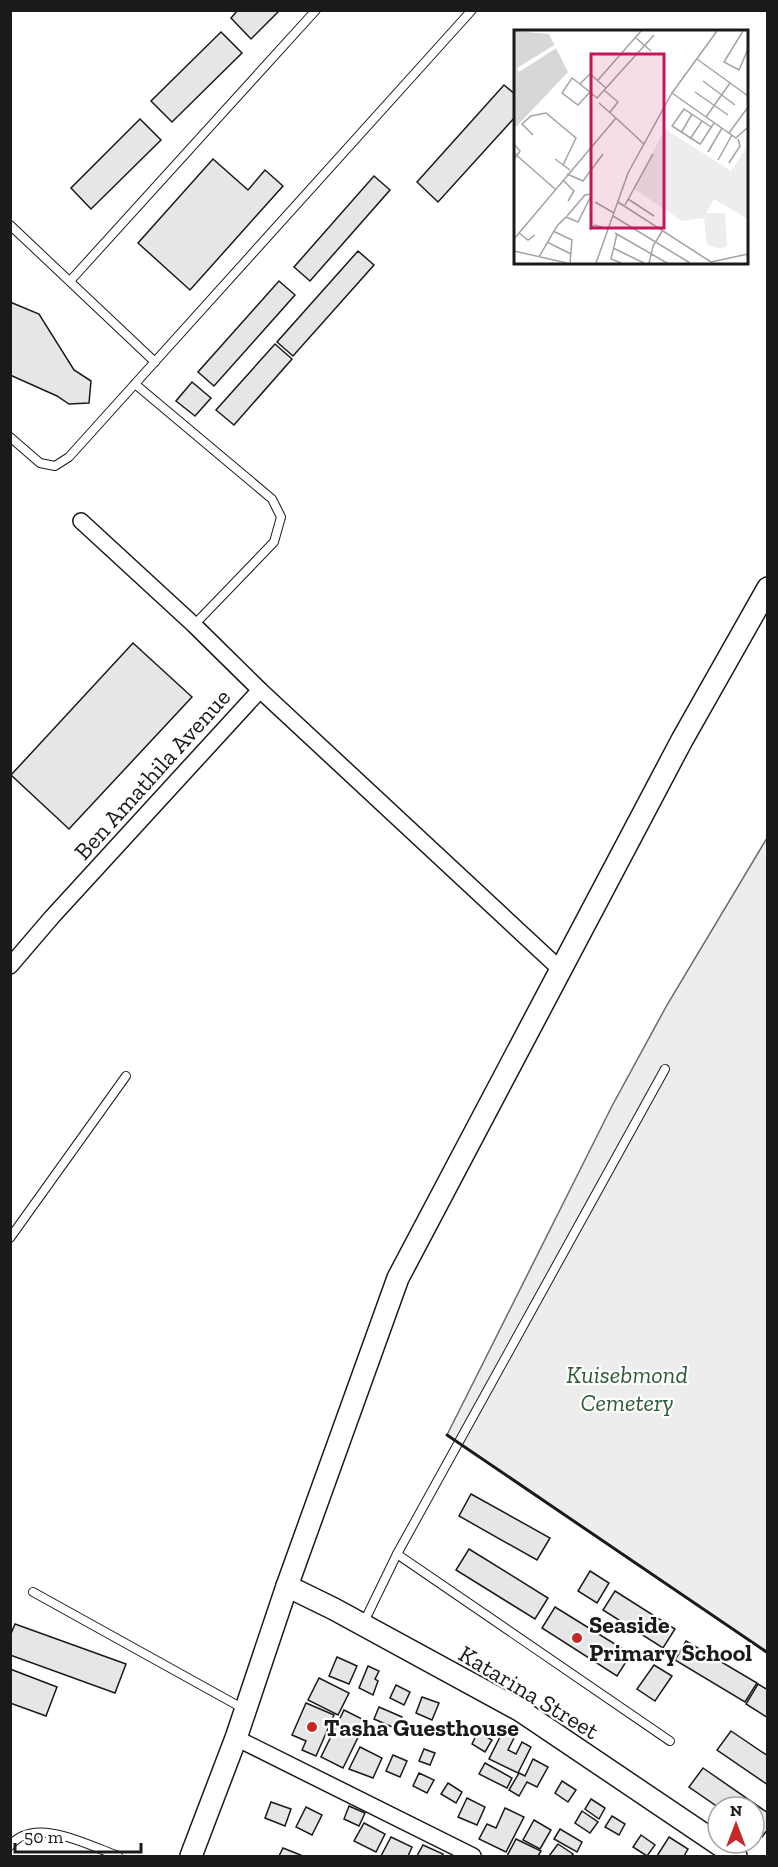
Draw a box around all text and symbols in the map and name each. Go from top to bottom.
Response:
inset map [514,30,748,264]
street label: Ben Amathila Avenue [68,683,236,865]
park label: Kuisebmond Cemetery [566,1360,688,1417]
place label: Seaside Primary School [589,1610,752,1667]
marker: Seaside Primary School [570,1631,584,1645]
street label: Katarina Street [454,1639,604,1745]
place label: Tasha Guesthouse [324,1713,519,1742]
marker: Tasha Guesthouse [305,1720,319,1734]
north arrow [706,1795,766,1855]
text: N [730,1801,742,1820]
scale bar [15,1816,141,1854]
text: 50 m [24,1826,64,1848]

